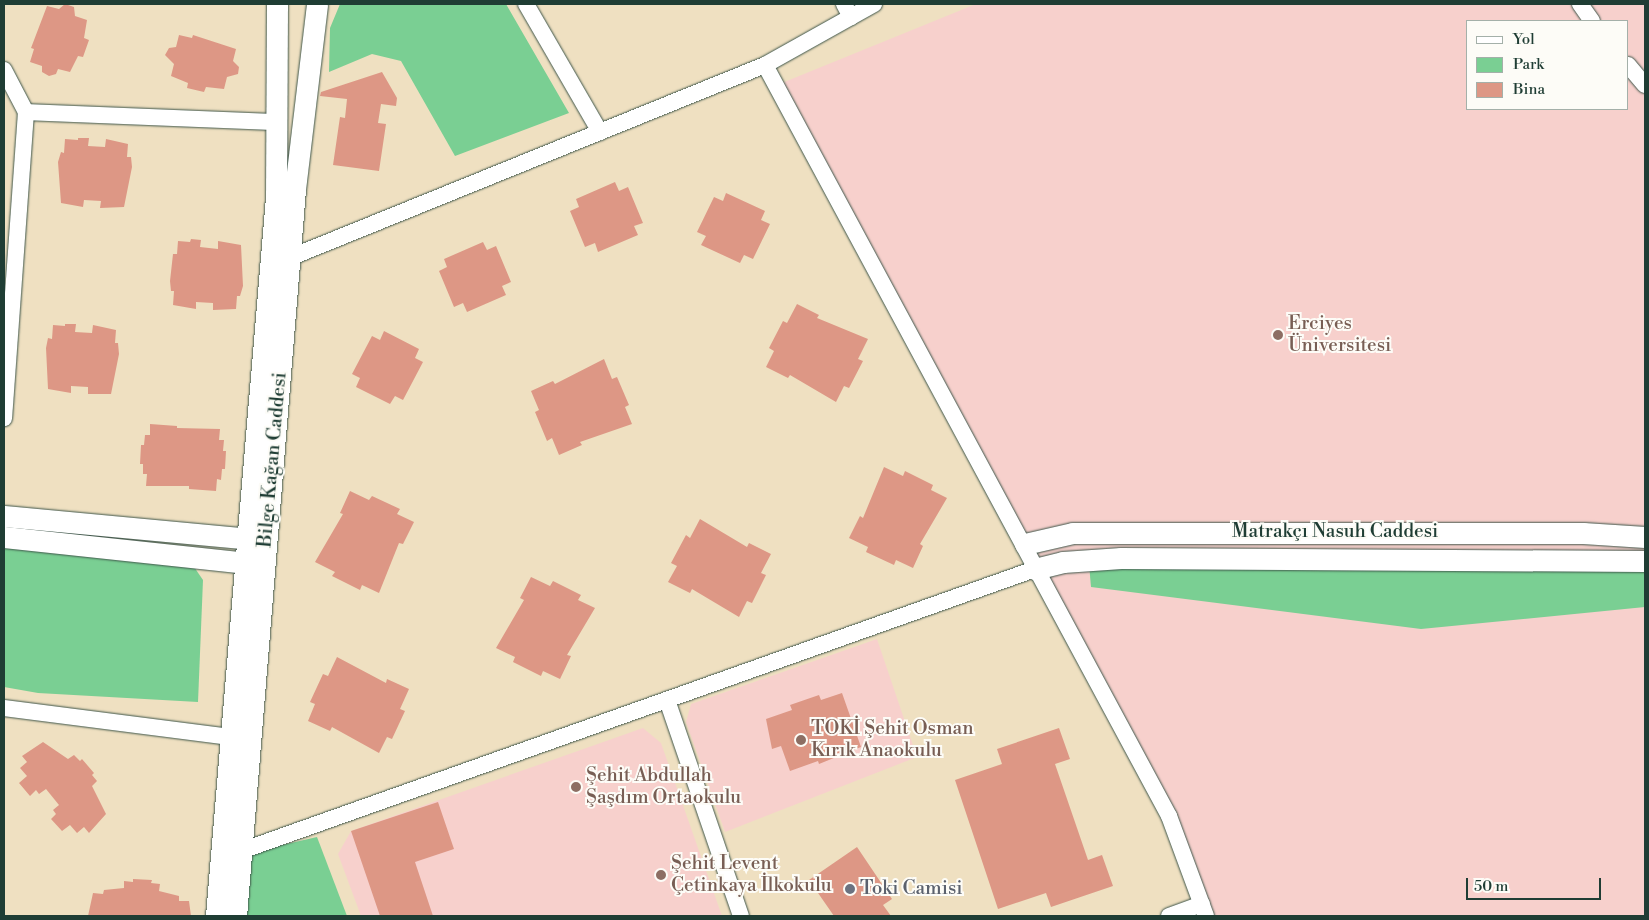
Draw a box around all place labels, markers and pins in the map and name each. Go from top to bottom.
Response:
place label: Erciyes Üniversitesi [1288,313,1391,357]
marker: Erciyes Üniversitesi [1272,329,1284,341]
place label: TOKİ Şehit Osman Kırık Anaokulu [811,718,973,762]
marker: TOKİ Şehit Osman Kırık Anaokulu [795,734,807,746]
place label: Şehit Abdullah Şaşdım Ortaokulu [586,765,741,809]
marker: Şehit Abdullah Şaşdım Ortaokulu [570,781,582,793]
place label: Şehit Levent Çetinkaya İlkokulu [671,853,832,897]
marker: Şehit Levent Çetinkaya İlkokulu [655,869,667,881]
place label: Toki Camisi [860,878,963,900]
marker: Toki Camisi [844,883,856,895]

